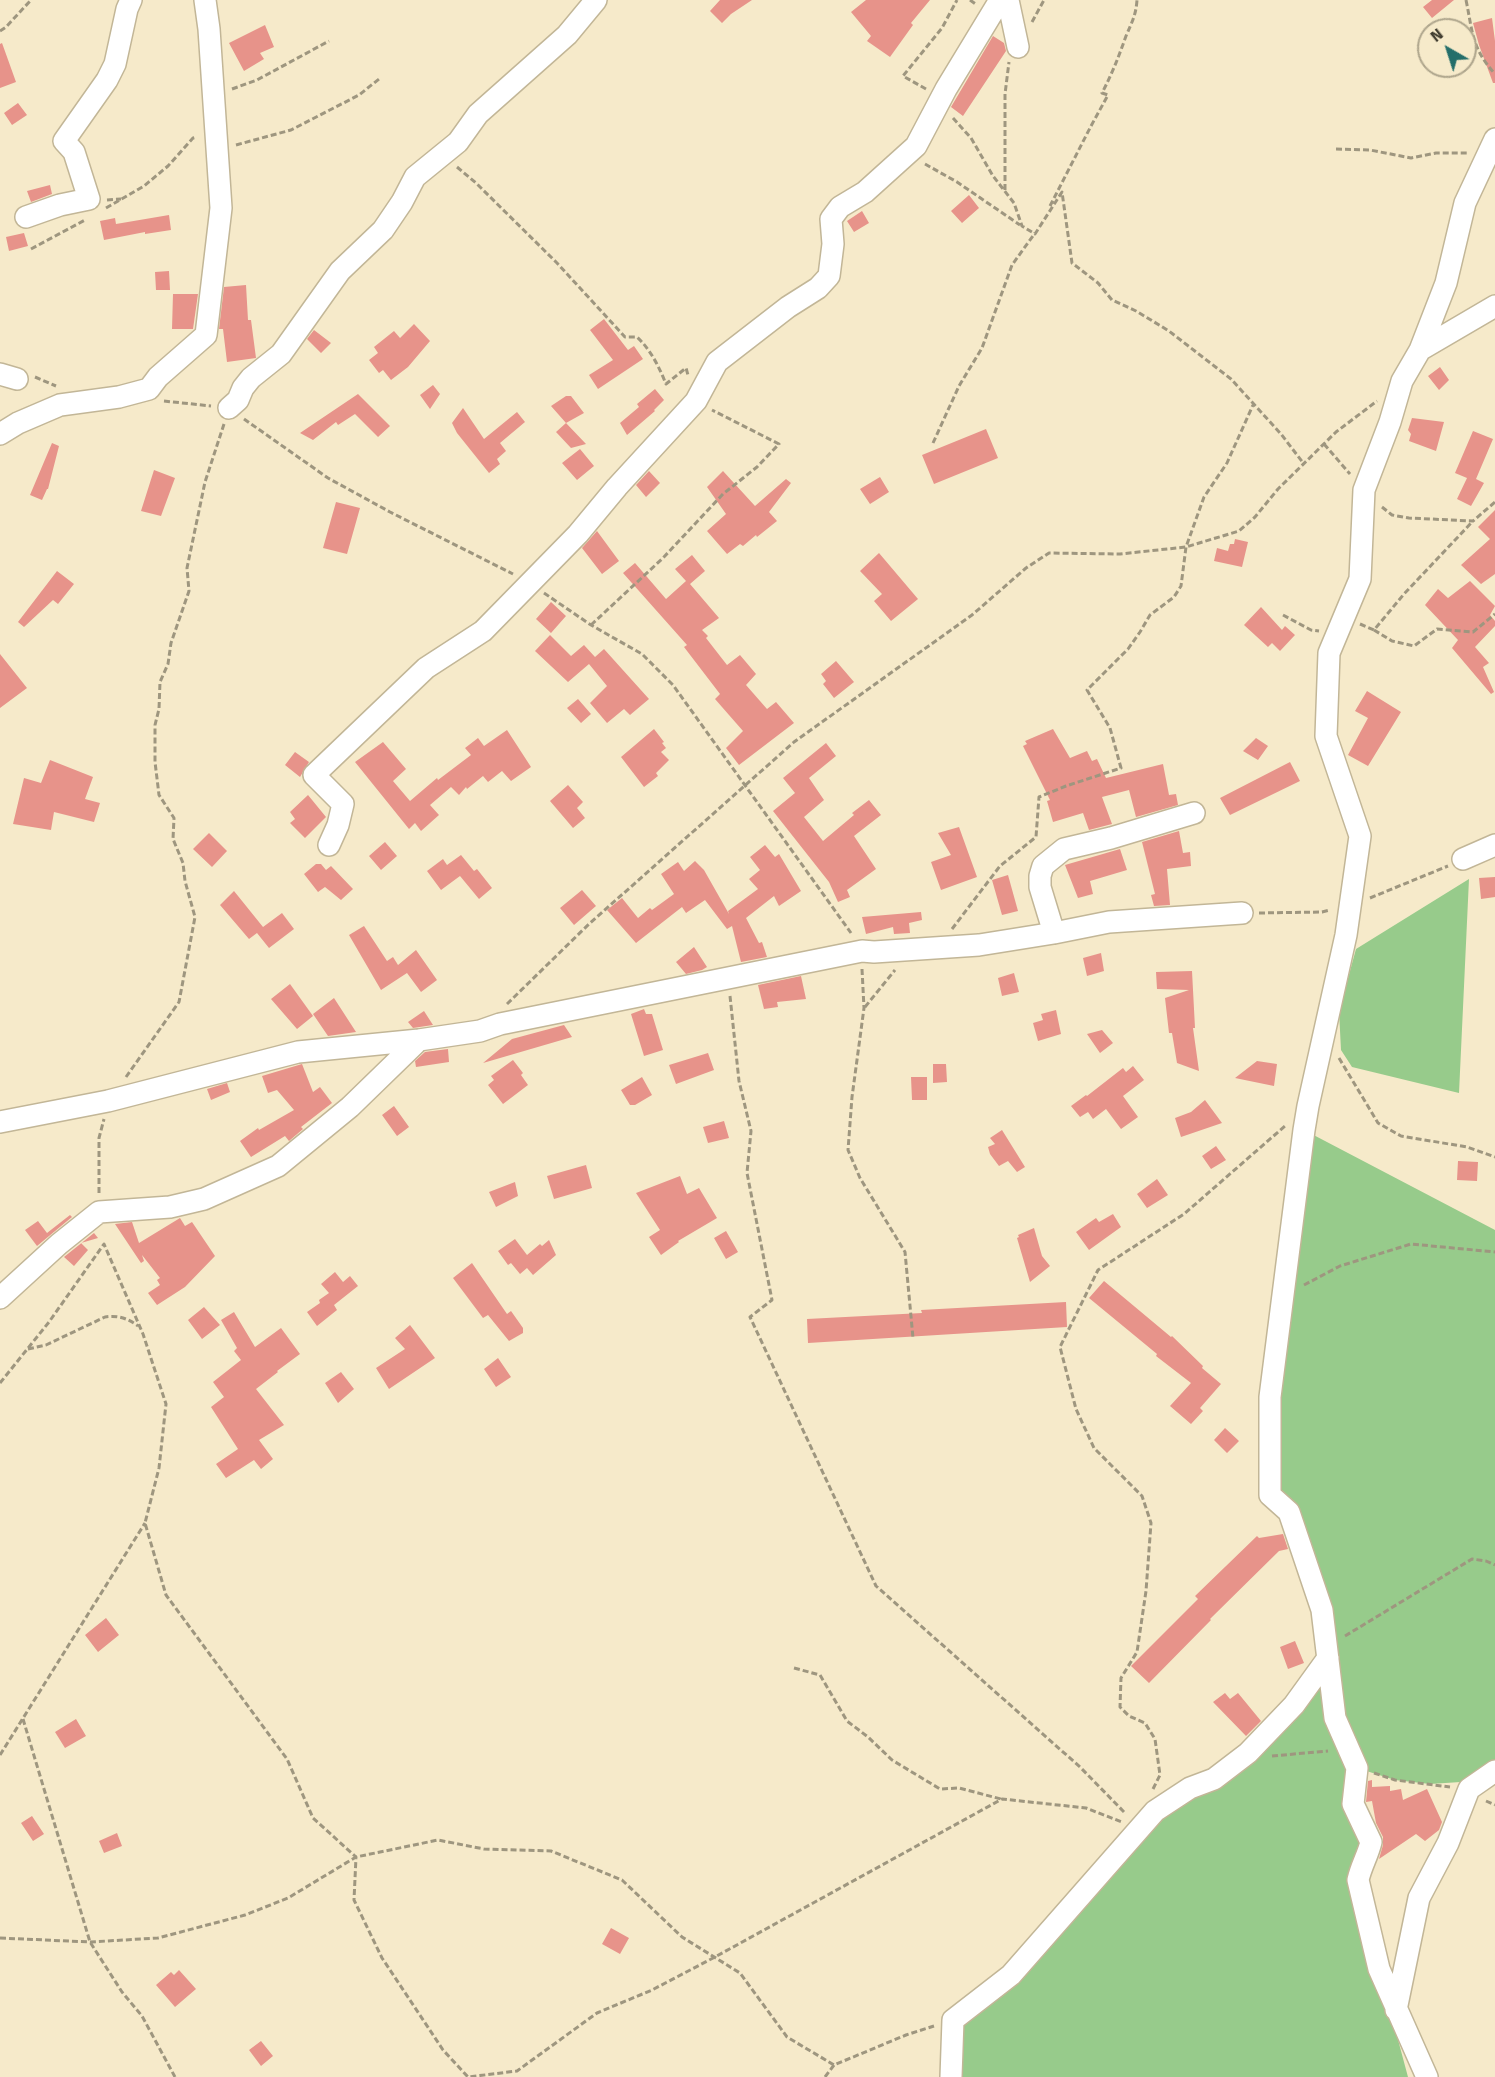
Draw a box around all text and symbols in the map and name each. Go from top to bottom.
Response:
north arrow [1417,18,1477,78]
text: N [1427,24,1447,46]

